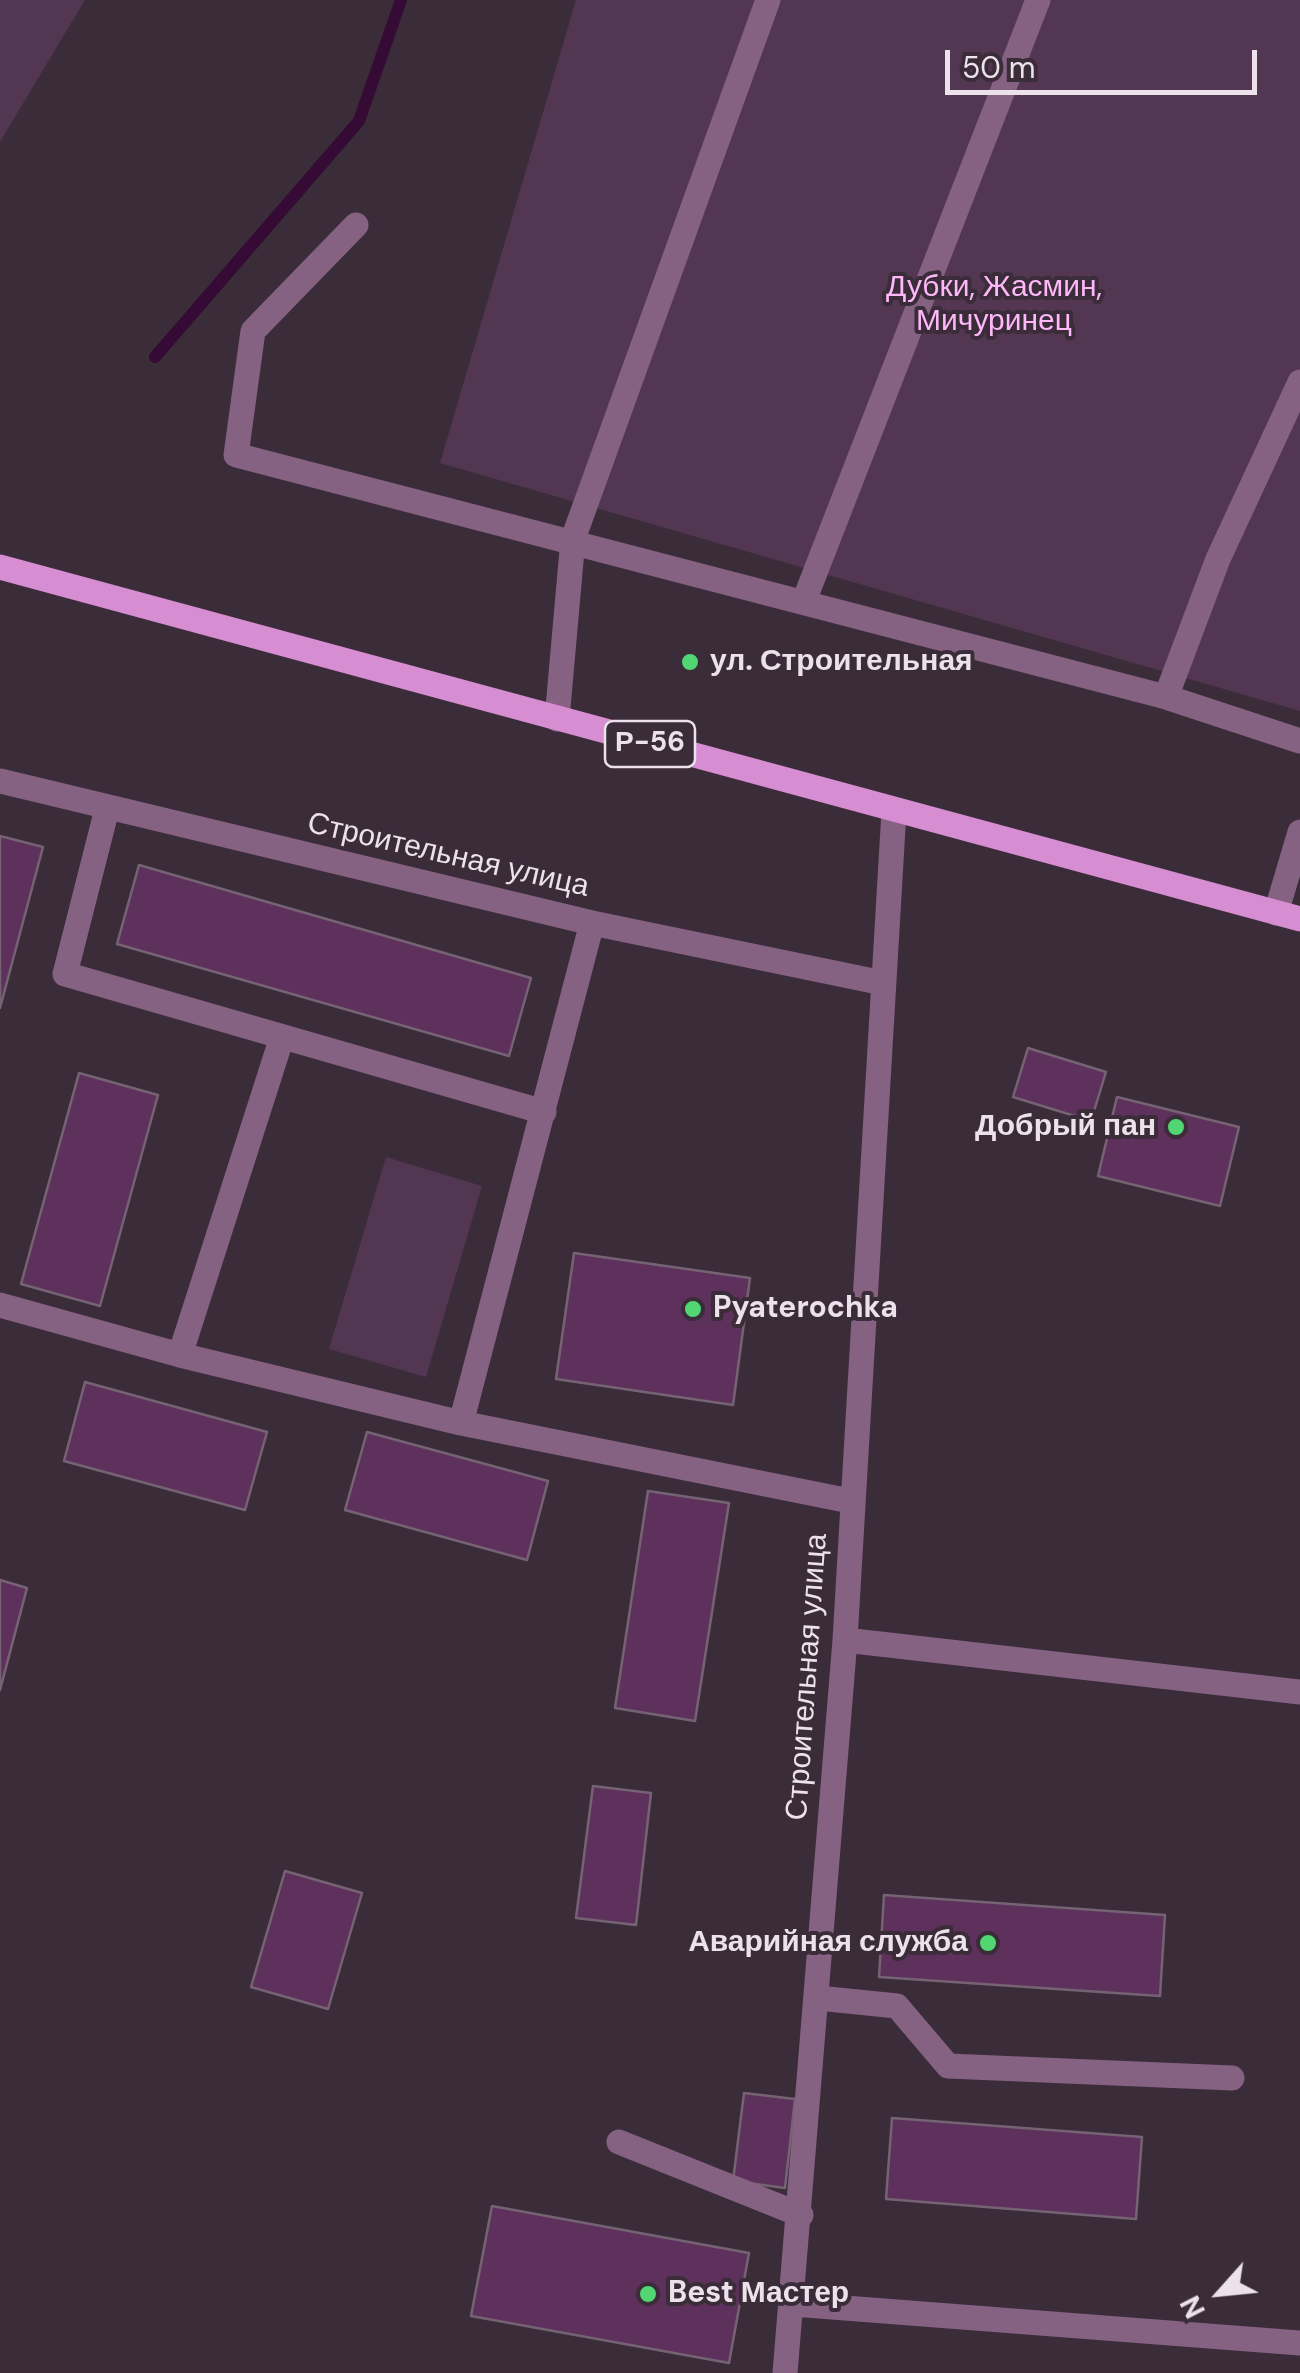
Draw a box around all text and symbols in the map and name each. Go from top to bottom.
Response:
scale bar [950,30,1262,92]
text: 50 m [962,48,1036,87]
park label: Дубки, Жасмин, Мичуринец [886,270,1102,340]
place label: ул. Строительная [710,644,973,680]
marker: ул. Строительная [679,651,701,673]
road number: Р-56 [605,721,695,767]
street label: Строительная улица [304,806,592,906]
place label: Добрый пан [975,1109,1156,1145]
marker: Добрый пан [1165,1116,1187,1138]
place label: Pyaterochka [713,1291,898,1327]
marker: Pyaterochka [682,1298,704,1320]
street label: Строительная улица [780,1532,836,1822]
place label: Аварийная служба [688,1925,968,1961]
marker: Аварийная служба [977,1932,999,1954]
north arrow [1170,2243,1270,2343]
place label: Best Мастер [668,2276,849,2312]
marker: Best Мастер [637,2283,659,2305]
text: N [1172,2289,1214,2324]

